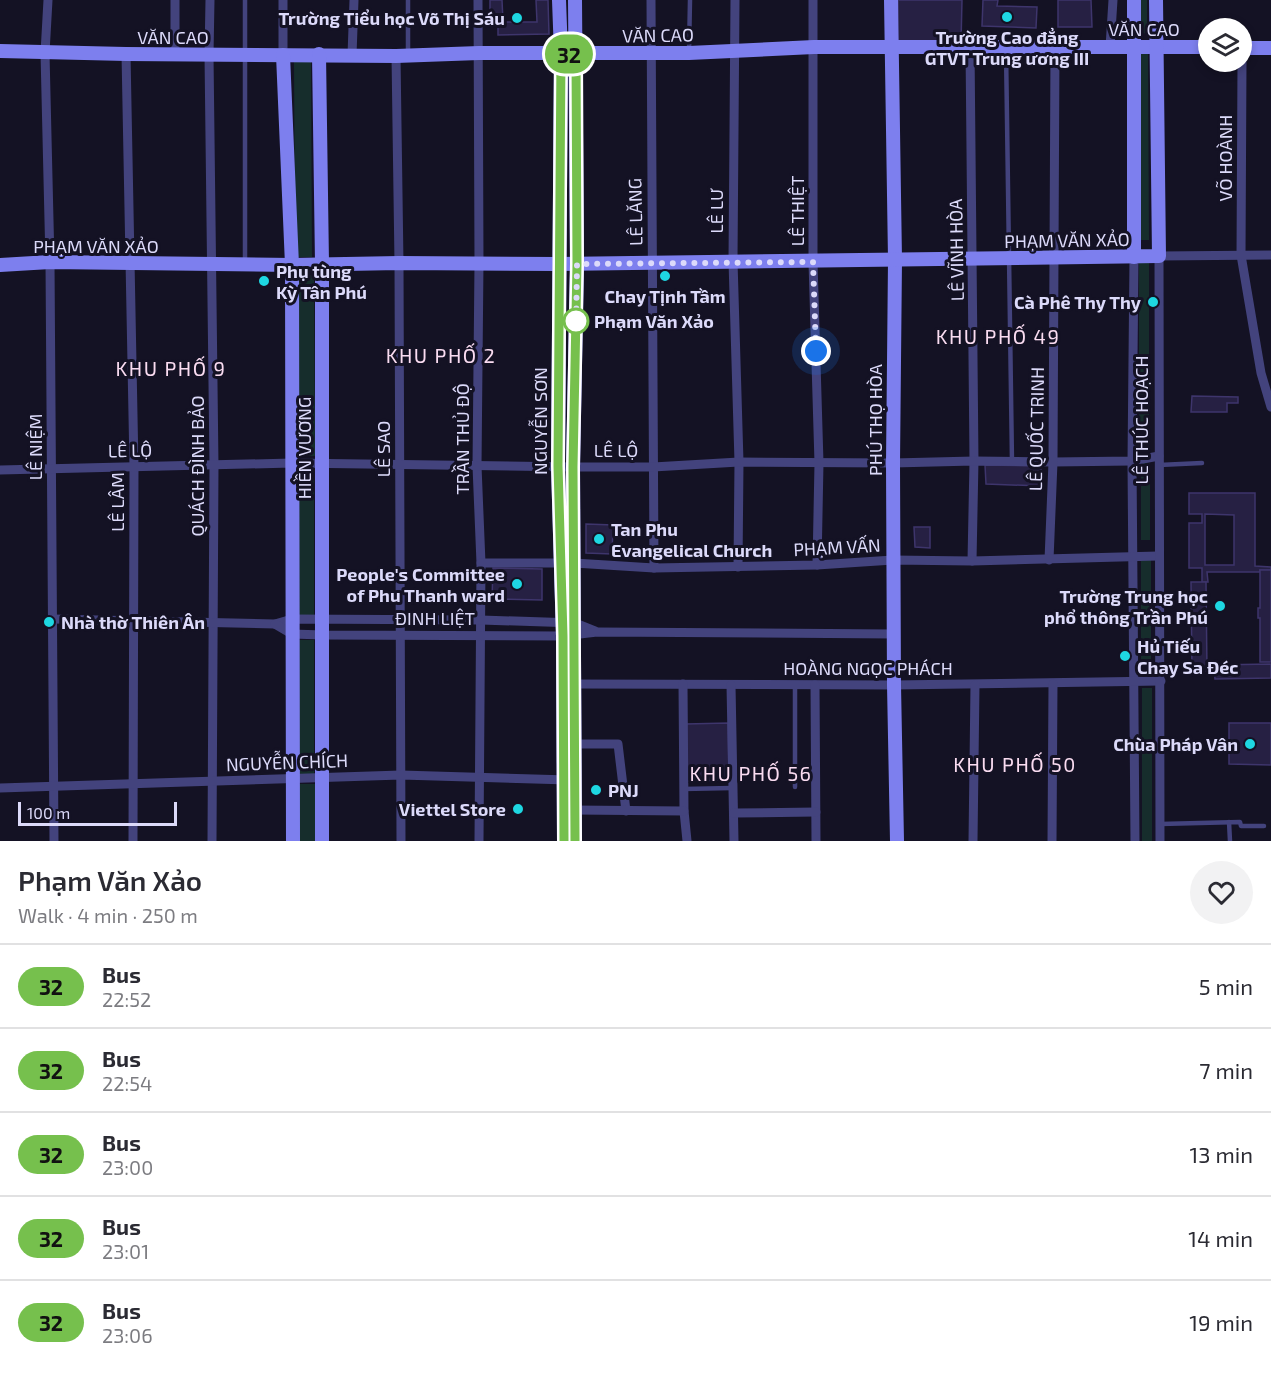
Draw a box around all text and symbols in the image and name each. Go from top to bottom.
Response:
place label: Trường Tiểu học Võ Thị Sáu [279,7,505,29]
marker: Trường Cao đẳng GTVT Trung ương III [1000,10,1014,24]
marker: Trường Tiểu học Võ Thị Sáu [510,11,524,25]
street label: VĂN CAO [1108,18,1180,40]
map controls [1198,18,1252,72]
button: layers [1198,18,1252,72]
street label: VĂN CAO [622,23,694,47]
street label: VĂN CAO [137,26,209,48]
place label: Trường Cao đẳng GTVT Trung ương III [925,26,1089,69]
line badge: 32 [542,34,596,74]
text: 32 [557,42,581,67]
street label: VÕ HOÀNH [1214,115,1236,201]
street label: LÊ THIỆT [786,175,808,246]
street label: LÊ LĂNG [623,178,647,246]
street label: LÊ LƯ [705,188,727,233]
street label: LÊ VĨNH HÒA [944,198,968,301]
street label: PHẠM VĂN XẢO [1004,228,1130,252]
street label: PHẠM VĂN XẢO [33,235,159,257]
place label: Phụ tùng Kỳ Tân Phú [276,260,367,303]
marker: Chay Tịnh Tầm [658,269,672,283]
marker: Phụ tùng Kỳ Tân Phú [257,274,271,288]
place label: Chay Tịnh Tầm [604,285,726,307]
place label: Cà Phê Thy Thy [1014,291,1142,313]
marker: Cà Phê Thy Thy [1146,295,1160,309]
marker: Phạm Văn Xảo [563,308,589,334]
place label: Phạm Văn Xảo [594,310,714,332]
district label: KHU PHỐ 49 [936,323,1060,348]
your location [801,336,831,366]
district label: KHU PHỐ 2 [386,342,496,367]
district label: KHU PHỐ 9 [116,355,226,380]
street label: LÊ THÚC HOẠCH [1130,355,1152,485]
street label: PHÚ THỌ HÒA [864,363,886,476]
street label: NGUYỄN SƠN [528,367,551,475]
street label: LÊ QUỐC TRINH [1024,367,1048,491]
street label: TRẦN THỦ ĐỘ [451,383,473,495]
street label: QUÁCH ĐÌNH BẢO [186,395,208,537]
street label: HIỀN VƯƠNG [293,397,315,499]
street label: LÊ NIỆM [24,414,46,480]
street label: LÊ SAO [372,421,394,477]
street label: LÊ LỘ [108,439,152,461]
street label: LÊ LỘ [594,439,638,461]
street label: LÊ LÂM [106,472,128,532]
place label: Tan Phu Evangelical Church [611,518,772,561]
marker: Tan Phu Evangelical Church [592,532,606,546]
street label: PHẠM VẤN [793,534,881,560]
place label: People's Committee of Phu Thanh ward [336,563,505,606]
marker: People's Committee of Phu Thanh ward [510,577,524,591]
place label: Trường Trung học phổ thông Trần Phú [1044,585,1208,628]
marker: Trường Trung học phổ thông Trần Phú [1213,599,1227,613]
street label: ĐINH LIỆT [395,607,476,629]
place label: Nhà thờ Thiên Ân [61,611,205,633]
marker: Nhà thờ Thiên Ân [42,615,56,629]
place label: Hủ Tiếu Chay Sa Đéc [1137,635,1239,678]
marker: Hủ Tiếu Chay Sa Đéc [1118,649,1132,663]
street label: HOÀNG NGỌC PHÁCH [783,657,953,679]
place label: Chùa Pháp Vân [1113,733,1238,755]
marker: Chùa Pháp Vân [1243,737,1257,751]
street label: NGUYỄN CHÍCH [226,748,348,775]
district label: KHU PHỐ 50 [953,751,1077,776]
district label: KHU PHỐ 56 [689,760,813,785]
place label: PNJ [608,779,639,801]
marker: PNJ [589,783,603,797]
place label: Viettel Store [399,798,506,820]
scale bar [18,799,177,826]
marker: Viettel Store [511,802,525,816]
text: 100 m [27,803,70,822]
button: heart [1190,861,1253,924]
text: Phạm Văn Xảo [18,863,202,897]
text: Walk · 4 min · 250 m [18,903,198,927]
text: Bus [102,961,141,987]
text: 5 min [1199,973,1253,999]
text: 32 [39,974,63,999]
text: 22:52 [102,987,151,1011]
text: Bus [102,1045,141,1071]
text: 7 min [1199,1057,1253,1083]
text: 32 [39,1058,63,1083]
text: 22:54 [102,1071,152,1095]
text: Bus [102,1129,141,1155]
text: 13 min [1190,1141,1253,1167]
text: 32 [39,1142,63,1167]
text: 23:00 [102,1155,153,1179]
text: Bus [102,1213,141,1239]
text: 14 min [1188,1225,1253,1251]
text: 32 [39,1226,63,1251]
text: 23:01 [102,1239,149,1263]
text: Bus [102,1297,141,1323]
text: 19 min [1189,1309,1253,1335]
text: 32 [39,1310,63,1335]
text: 23:06 [102,1323,153,1347]

